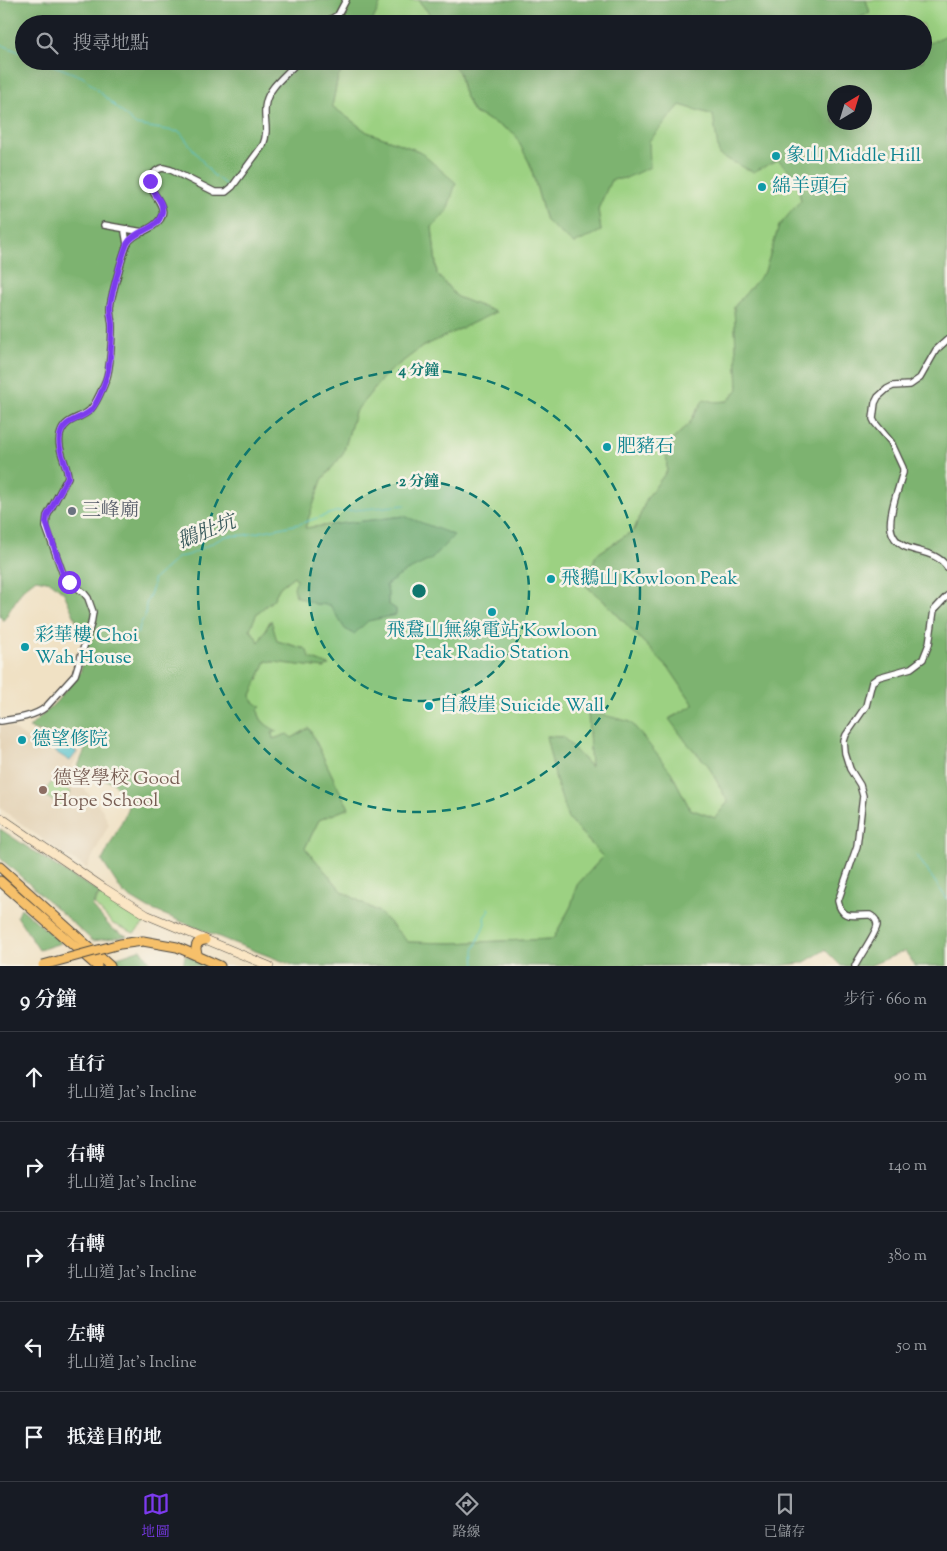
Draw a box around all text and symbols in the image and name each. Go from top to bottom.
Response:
search box [15,15,932,70]
icon: search [33,29,61,57]
text: 搜尋地點 [73,31,149,58]
north arrow [827,85,872,130]
place label: 象山 Middle Hill [786,143,921,170]
marker: 象山 Middle Hill [770,150,782,162]
route end [139,170,162,193]
place label: 綿羊頭石 [772,174,848,201]
marker: 綿羊頭石 [756,181,768,193]
text: 4 分鐘 [398,361,439,382]
place label: 肥豬石 [617,434,674,461]
marker: 肥豬石 [601,441,613,453]
text: 2 分鐘 [399,472,439,493]
place label: 三峰廟 [82,498,139,525]
marker: 三峰廟 [66,505,78,517]
water label: 鵝肚坑 [174,508,243,557]
place label: 飛鵝山 Kowloon Peak [561,566,739,593]
route start [58,571,81,594]
marker: 飛鵝山 Kowloon Peak [545,573,557,585]
centre of rings [410,582,428,600]
marker: 飛鵞山無線電站 Kowloon Peak Radio Station [486,606,498,618]
place label: 飛鵞山無線電站 Kowloon Peak Radio Station [386,618,598,667]
place label: 彩華樓 Choi Wah House [35,623,138,672]
marker: 彩華樓 Choi Wah House [19,641,31,653]
place label: 自殺崖 Suicide Wall [439,693,604,720]
marker: 自殺崖 Suicide Wall [423,700,435,712]
place label: 德望修院 [32,727,108,754]
marker: 德望修院 [16,734,28,746]
place label: 德望學校 Good Hope School [53,766,180,815]
marker: 德望學校 Good Hope School [37,784,49,796]
text: 9 分鐘 [20,986,77,1016]
text: 步行 · 660 m [843,989,927,1012]
text: 直行 [67,1052,105,1079]
icon: ahead [20,1063,48,1091]
text: 90 m [894,1065,927,1088]
text: 扎山道 Jat's Incline [67,1082,197,1105]
text: 右轉 [67,1142,105,1169]
icon: right [20,1153,48,1181]
text: 140 m [889,1155,927,1178]
text: 扎山道 Jat's Incline [67,1172,197,1195]
text: 右轉 [67,1232,105,1259]
icon: right [20,1243,48,1271]
text: 380 m [887,1245,927,1268]
text: 扎山道 Jat's Incline [67,1262,197,1285]
text: 左轉 [67,1322,105,1349]
icon: left [20,1333,48,1361]
text: 50 m [896,1335,927,1358]
text: 扎山道 Jat's Incline [67,1352,197,1375]
icon: arrive [20,1423,48,1451]
text: 抵達目的地 [67,1425,162,1452]
tab: 地圖 [142,1490,170,1543]
tab: 路線 [453,1490,481,1543]
tab: 已儲存 [764,1490,806,1543]

